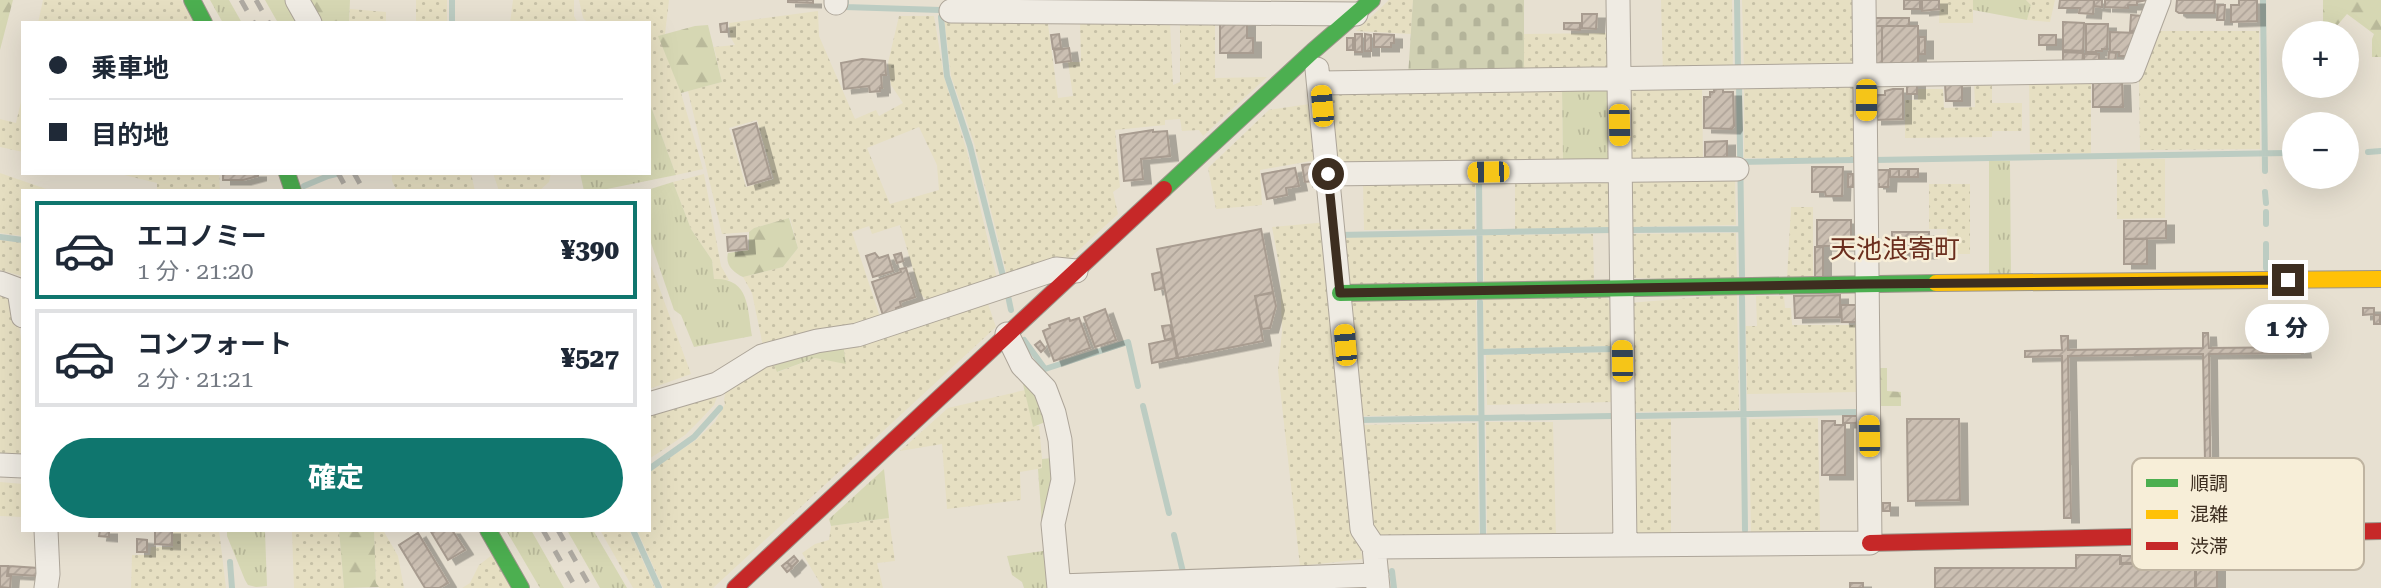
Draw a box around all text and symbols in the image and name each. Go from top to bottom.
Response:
map controls [2282,21,2359,189]
button: + [2282,21,2359,98]
text: 乗車地 [91,53,169,83]
car [1856,79,1877,121]
car [1310,84,1335,128]
car [1609,104,1630,146]
button: − [2282,112,2359,189]
text: 目的地 [91,120,169,150]
route start [1312,158,1344,190]
car [1467,161,1510,183]
icon: car [53,219,116,282]
text: エコノミー [137,221,267,251]
district label: 天池浪寄町 [1830,234,1960,264]
text: ¥390 [561,235,619,265]
text: 1 分 · 21:20 [137,258,254,285]
route end [2272,264,2304,296]
callout: 1 分 [2246,304,2330,354]
text: 1 分 [2266,315,2308,342]
car [1333,323,1358,367]
icon: car [53,327,116,390]
text: コンフォート [137,329,292,359]
car [1612,340,1633,382]
text: ¥527 [561,343,619,373]
text: 2 分 · 21:21 [137,366,254,393]
car [1859,415,1880,457]
button: 確定 [49,438,623,518]
legend [2132,458,2364,570]
text: 順調 [2190,472,2228,495]
text: 混雑 [2190,503,2228,526]
text: 渋滞 [2190,535,2228,558]

